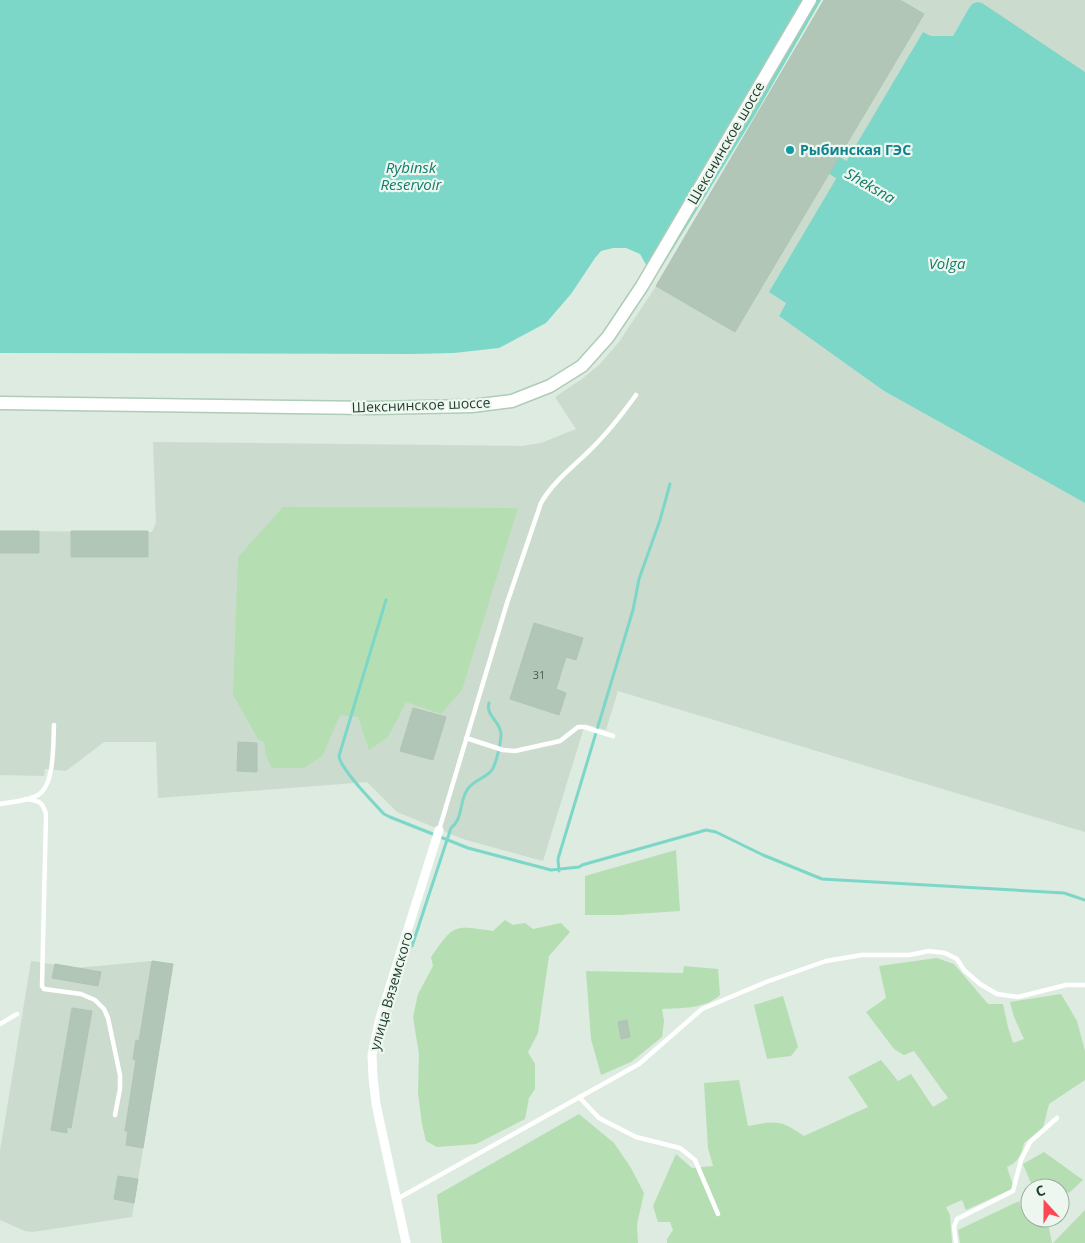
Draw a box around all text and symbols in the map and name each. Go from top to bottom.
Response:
street label: Шекснинское шоссе [683,78,769,208]
place label: Рыбинская ГЭС [800,140,911,159]
marker: Рыбинская ГЭС [784,144,796,156]
water label: Rybinsk Reservoir [381,157,443,194]
water label: Sheksna [842,163,900,208]
water label: Volga [929,253,966,273]
street label: Шекснинское шоссе [351,393,491,416]
house number: 31 [533,667,545,682]
street label: улица Вяземского [364,929,417,1052]
north arrow [1020,1178,1070,1228]
text: С [1033,1180,1048,1201]

